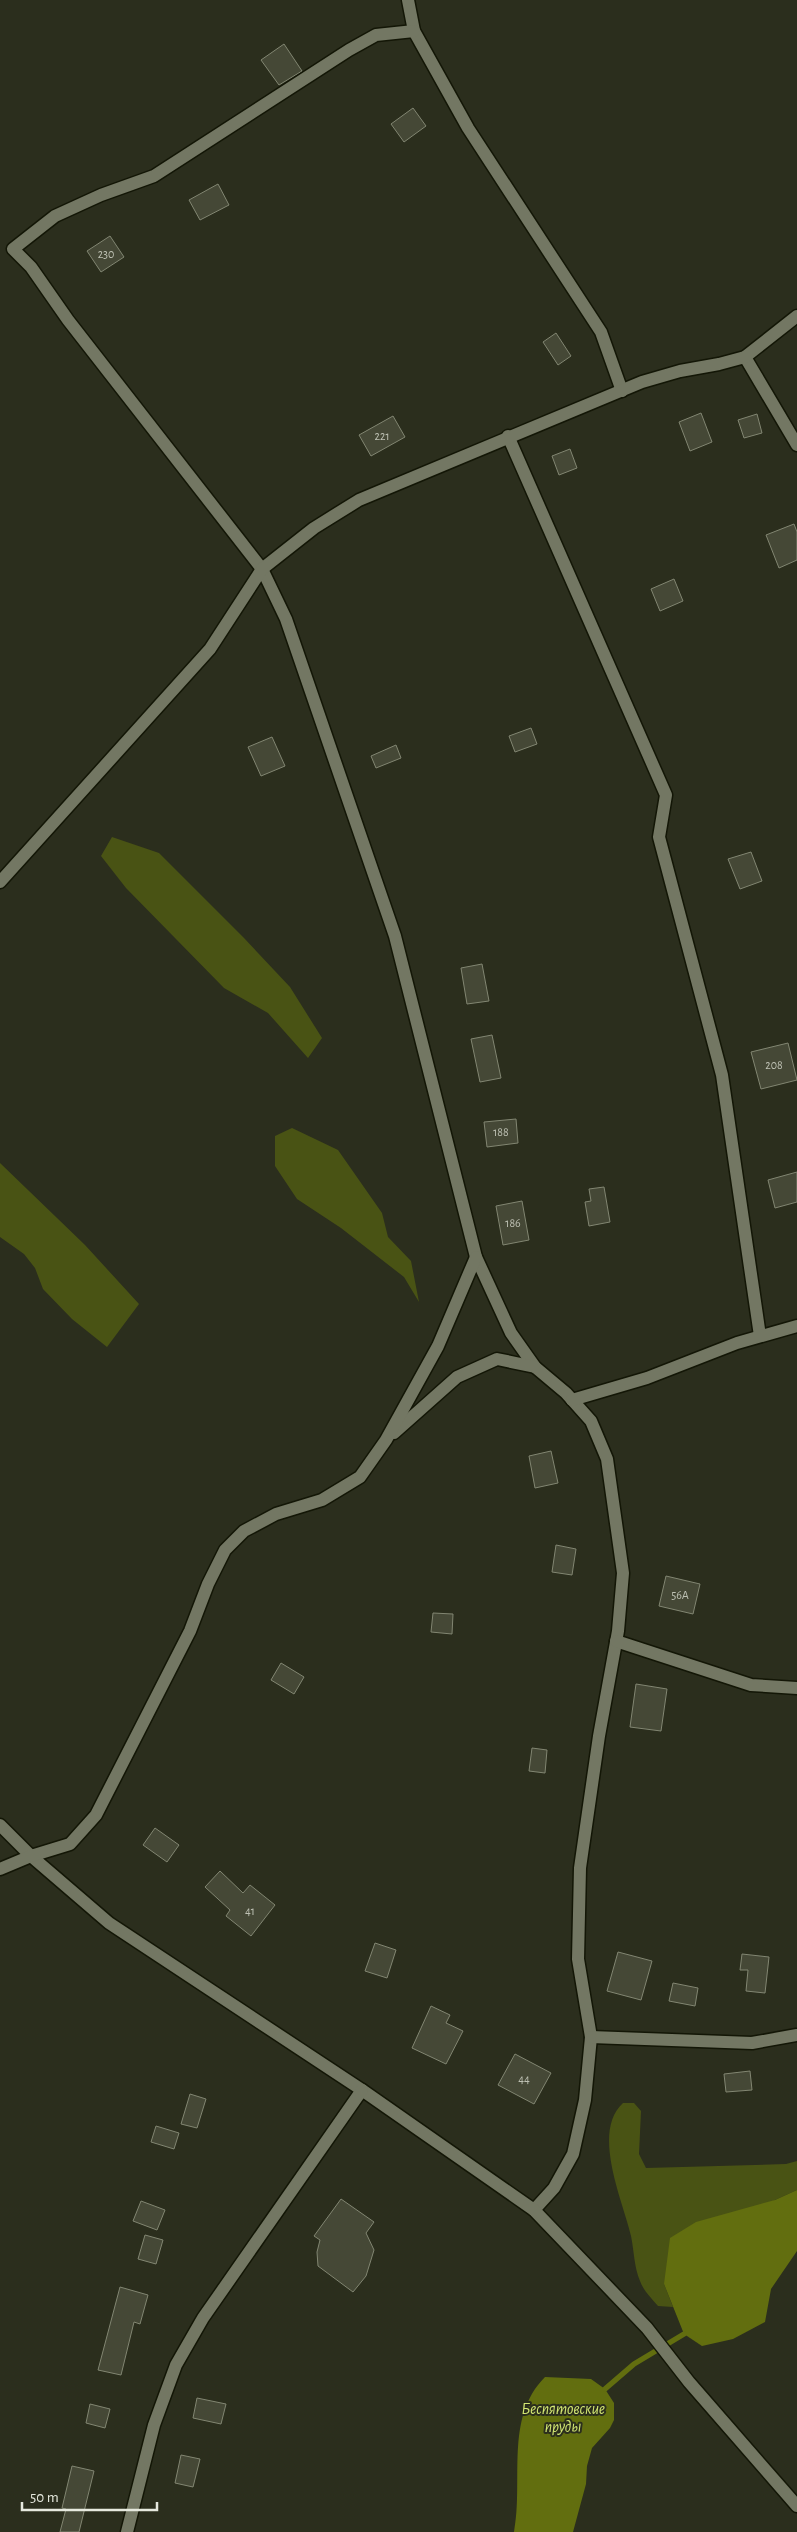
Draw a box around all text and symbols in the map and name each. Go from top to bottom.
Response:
house number: 230 [98,248,114,260]
house number: 221 [374,430,390,442]
house number: 208 [765,1059,783,1071]
house number: 188 [493,1126,509,1138]
house number: 186 [505,1217,521,1229]
house number: 56А [671,1589,689,1601]
house number: 41 [245,1905,255,1917]
house number: 44 [518,2073,530,2085]
water label: Беспятовские пруды [521,2401,605,2436]
scale bar [22,2480,158,2512]
text: 50 m [30,2490,59,2505]

